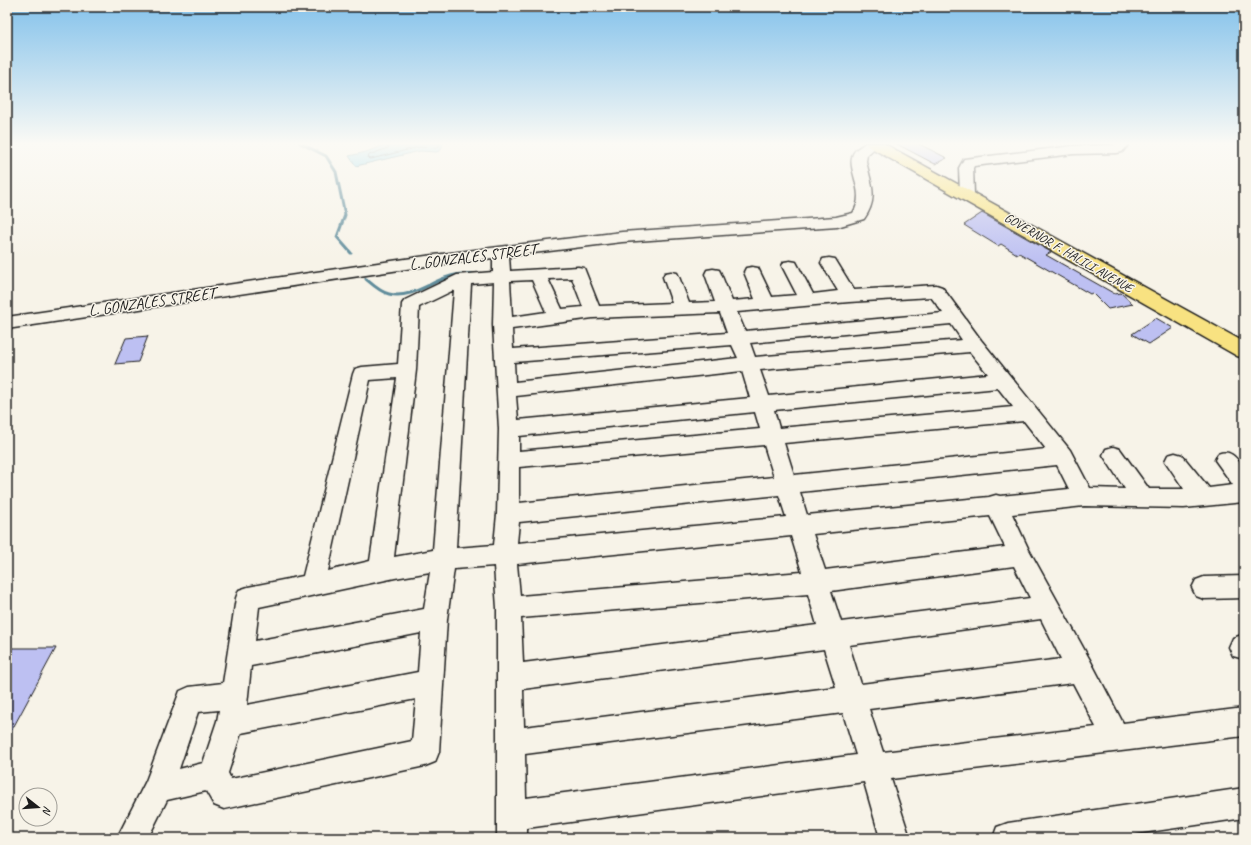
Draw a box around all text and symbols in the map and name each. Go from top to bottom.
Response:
street label: GOVERNOR F. HALILI AVENUE [1001,210,1137,297]
street label: L. GONZALES STREET [408,239,542,275]
street label: L. GONZALES STREET [87,283,221,321]
north arrow [18,787,58,827]
text: N [39,805,55,817]

